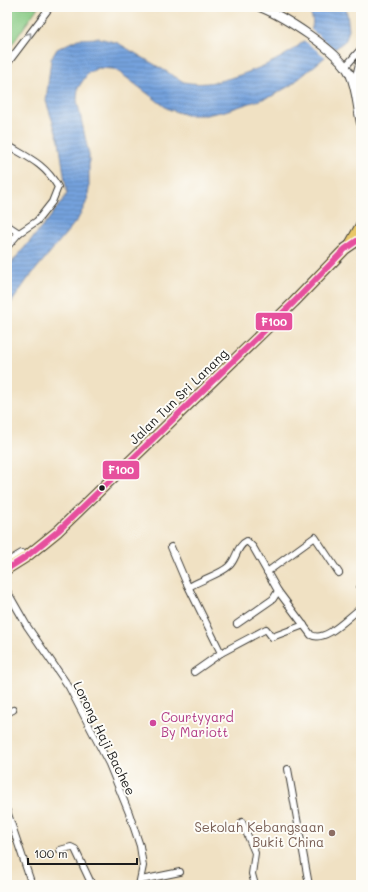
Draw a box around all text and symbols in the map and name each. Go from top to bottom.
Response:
one-way arrow [24,33,31,40]
line badge: F100 [255,312,293,331]
text: F100 [261,314,287,329]
street label: Jalan Tun Sri Lanang [125,345,231,447]
line badge: F100 [102,460,140,480]
text: F100 [108,462,134,477]
unlabelled marker [97,483,107,493]
street label: Lorong Haji Bachee [70,678,140,798]
place label: Courtyyard By Mariott [161,708,234,740]
marker: Courtyyard By Mariott [148,718,158,728]
place label: Sekolah Kebangsaan Bukit China [194,818,324,850]
marker: Sekolah Kebangsaan Bukit China [327,828,337,838]
scale bar [28,840,137,866]
text: 100 m [34,845,68,861]

